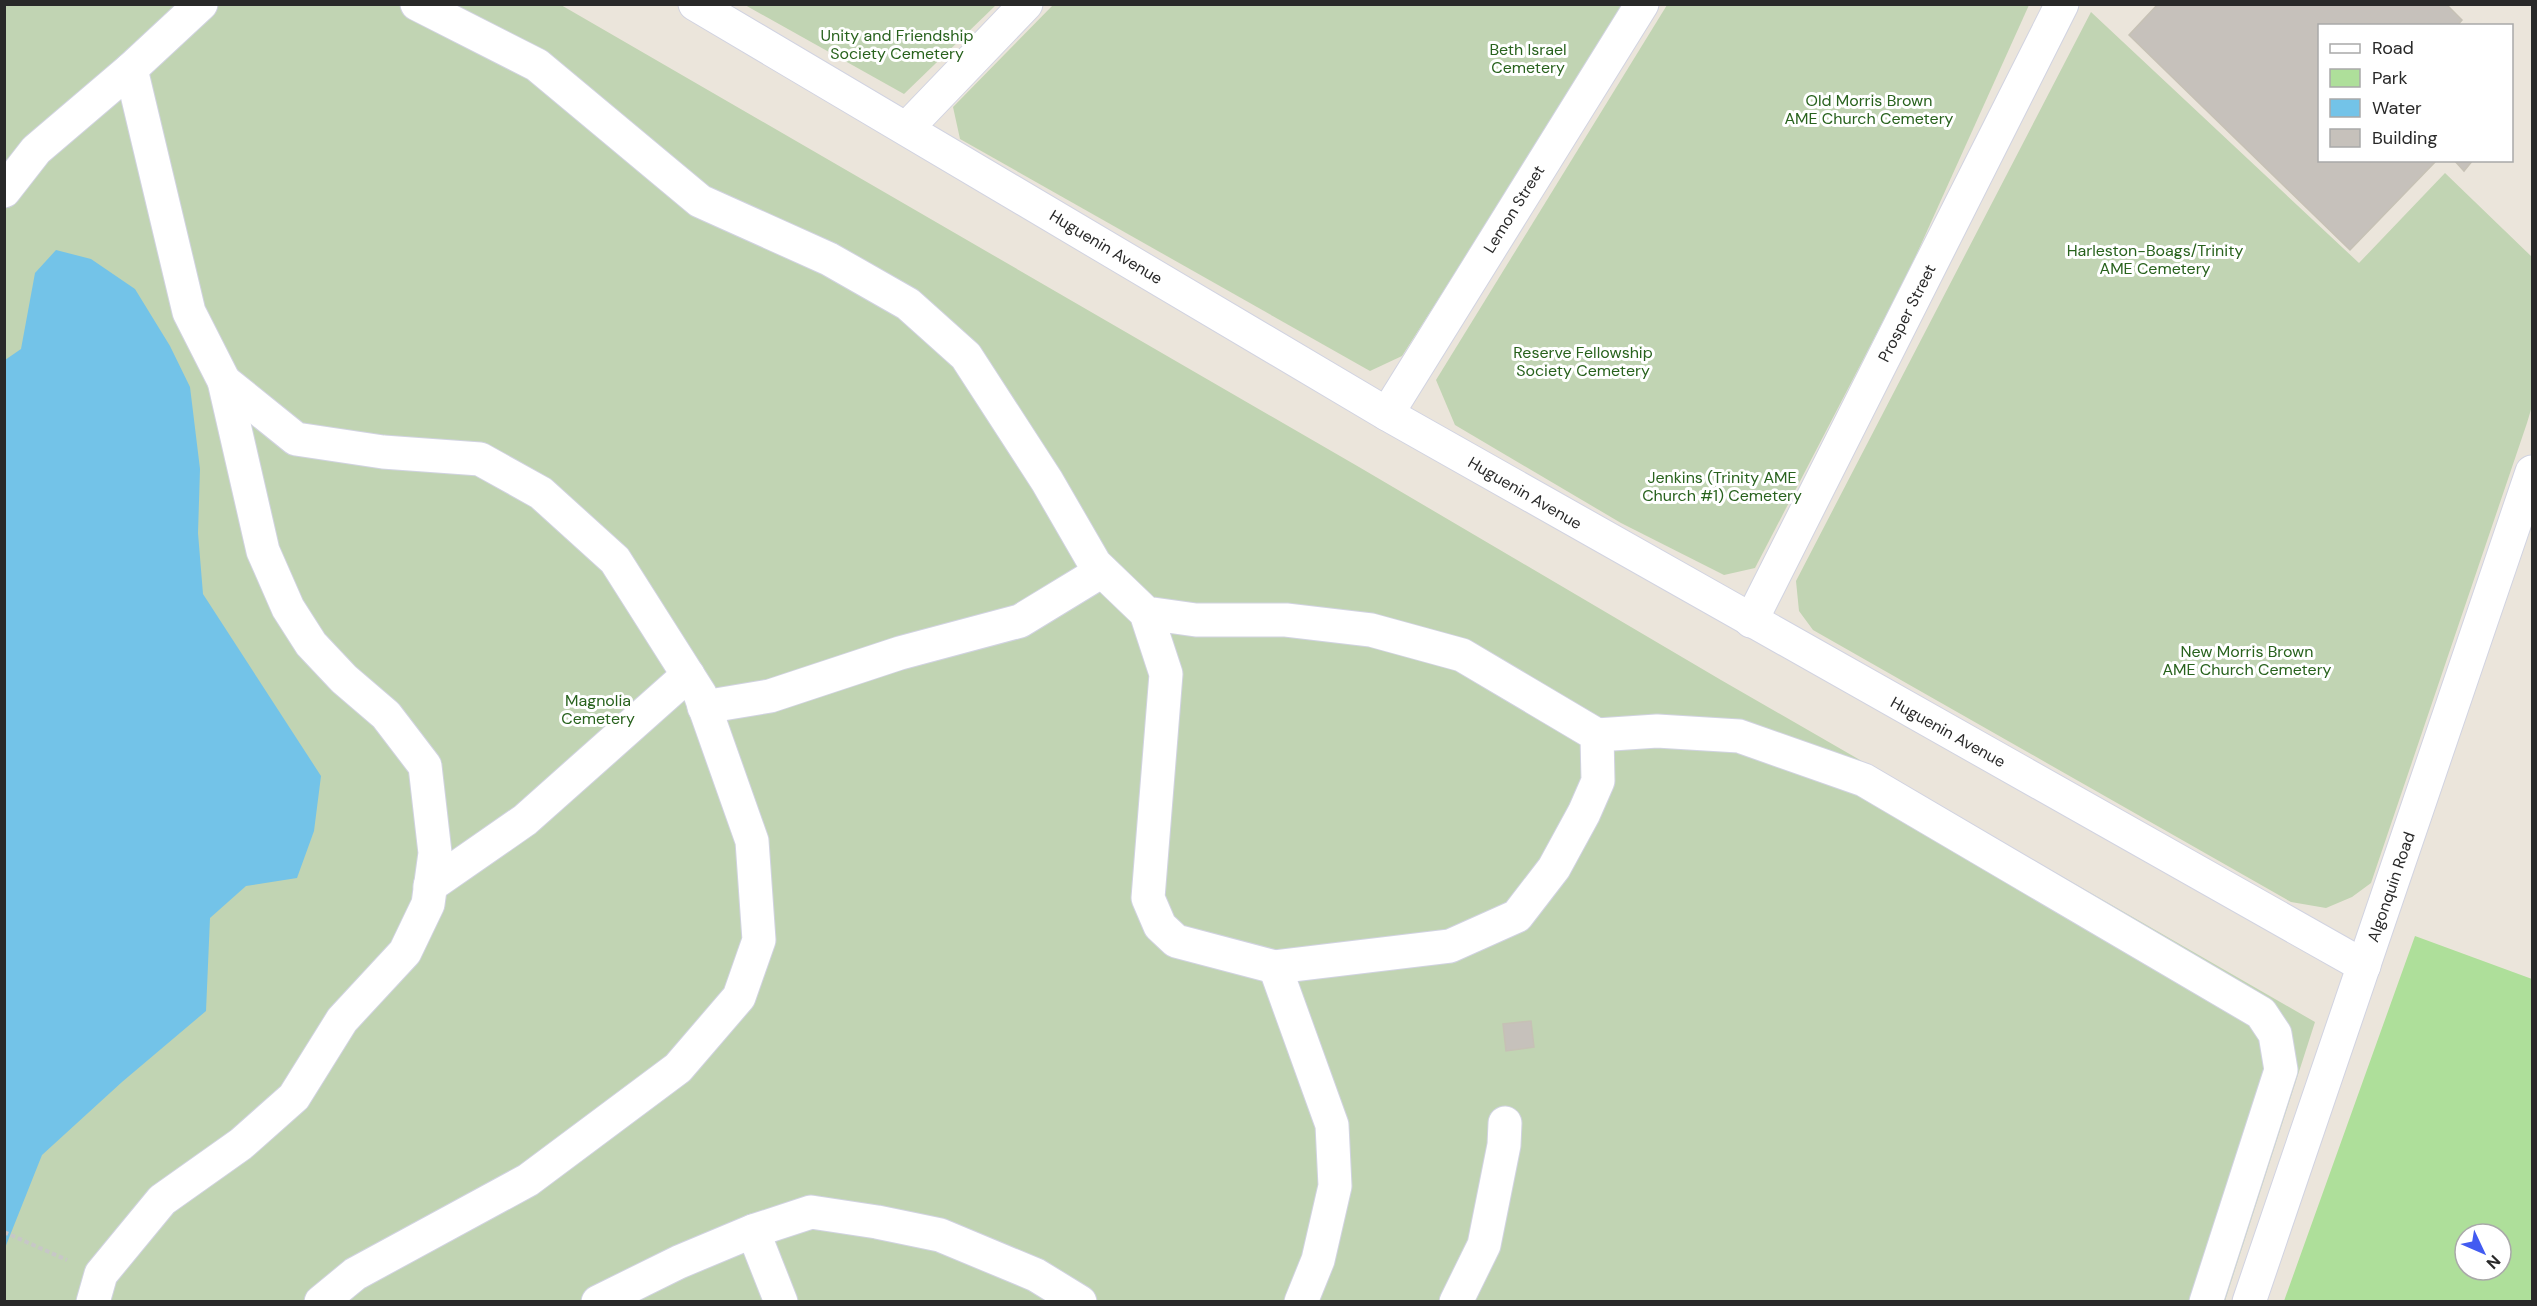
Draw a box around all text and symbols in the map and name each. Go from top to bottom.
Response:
legend [2318,24,2513,162]
park label: Unity and Friendship Society Cemetery [821,25,973,64]
text: Road [2372,36,2414,60]
park label: Beth Israel Cemetery [1489,39,1567,78]
text: Park [2372,66,2408,90]
park label: Old Morris Brown AME Church Cemetery [1784,90,1954,129]
text: Water [2372,96,2422,120]
text: Building [2372,126,2437,150]
street label: Lemon Street [1479,161,1549,257]
street label: Huguenin Avenue [1046,205,1166,289]
park label: Harleston-Boags/Trinity AME Cemetery [2067,240,2243,279]
street label: Prosper Street [1873,261,1941,365]
park label: Reserve Fellowship Society Cemetery [1513,342,1653,381]
street label: Huguenin Avenue [1464,452,1586,534]
park label: Jenkins (Trinity AME Church #1) Cemetery [1642,467,1802,506]
park label: New Morris Brown AME Church Cemetery [2162,641,2332,680]
park label: Magnolia Cemetery [561,690,635,729]
street label: Huguenin Avenue [1887,692,2009,772]
street label: Algonquin Road [2362,829,2420,945]
north arrow [2453,1222,2513,1282]
text: N [2482,1251,2505,1274]

